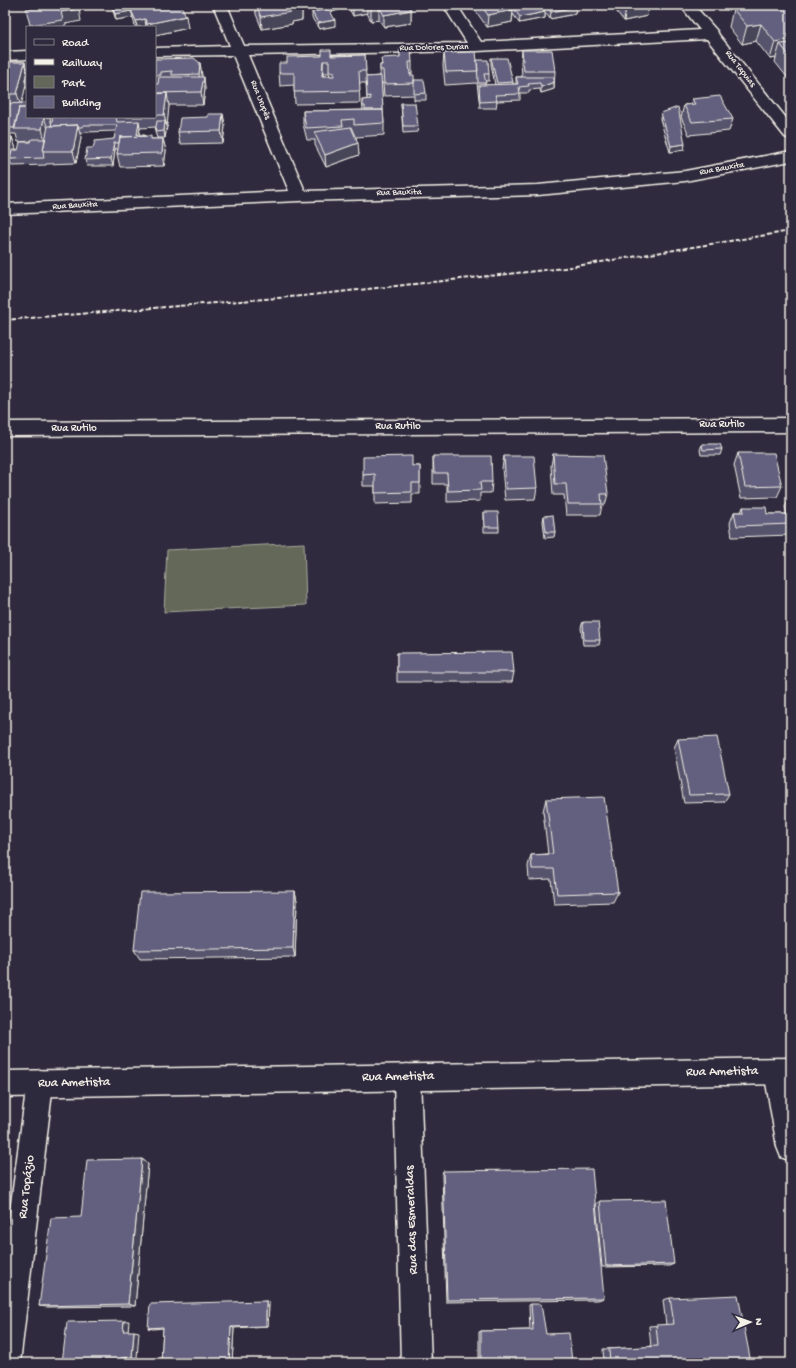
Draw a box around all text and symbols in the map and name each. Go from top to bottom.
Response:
legend [26,26,156,118]
text: Road [62,37,89,51]
street label: Rua Dolores Duran [399,42,469,54]
street label: Rua Tapuias [722,48,758,90]
text: Railway [62,57,102,71]
text: Park [61,77,87,91]
street label: Rua Urupês [247,79,273,122]
text: Building [61,97,101,111]
street label: Rua Bauxita [699,159,746,178]
street label: Rua Bauxita [376,187,423,199]
street label: Rua Bauxita [52,199,99,213]
street label: Rua Rutilo [699,419,745,431]
street label: Rua Rutilo [375,421,421,433]
street label: Rua Rutilo [51,423,97,435]
street label: Rua Ametista [686,1064,759,1080]
street label: Rua Ametista [362,1069,435,1085]
street label: Rua Ametista [38,1075,111,1091]
street label: Rua Topázio [16,1154,38,1220]
street label: Rua das Esmeraldas [403,1164,421,1275]
north arrow [730,1302,770,1342]
text: N [752,1318,764,1326]

